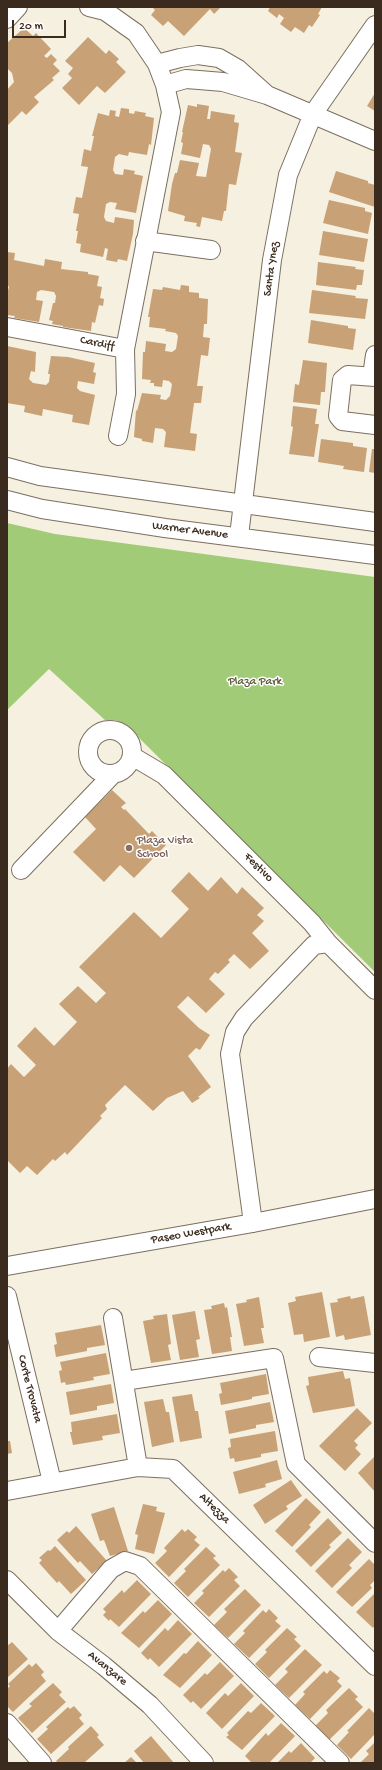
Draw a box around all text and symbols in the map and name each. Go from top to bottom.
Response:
scale bar [14,12,68,38]
text: 20 m [19,20,43,34]
street label: Santa Ynez [261,241,283,297]
street label: Cardiff [79,334,115,354]
street label: Warner Avenue [151,519,229,543]
park label: Plaza Park [228,675,282,689]
place label: Plaza Vista School [137,834,193,862]
marker: Plaza Vista School [124,843,134,853]
street label: Festivo [240,850,276,886]
street label: Paseo Westpark [150,1220,232,1248]
street label: Corte Trovata [14,1354,44,1424]
street label: Altezza [195,1491,233,1527]
street label: Avanzare [84,1649,130,1689]

